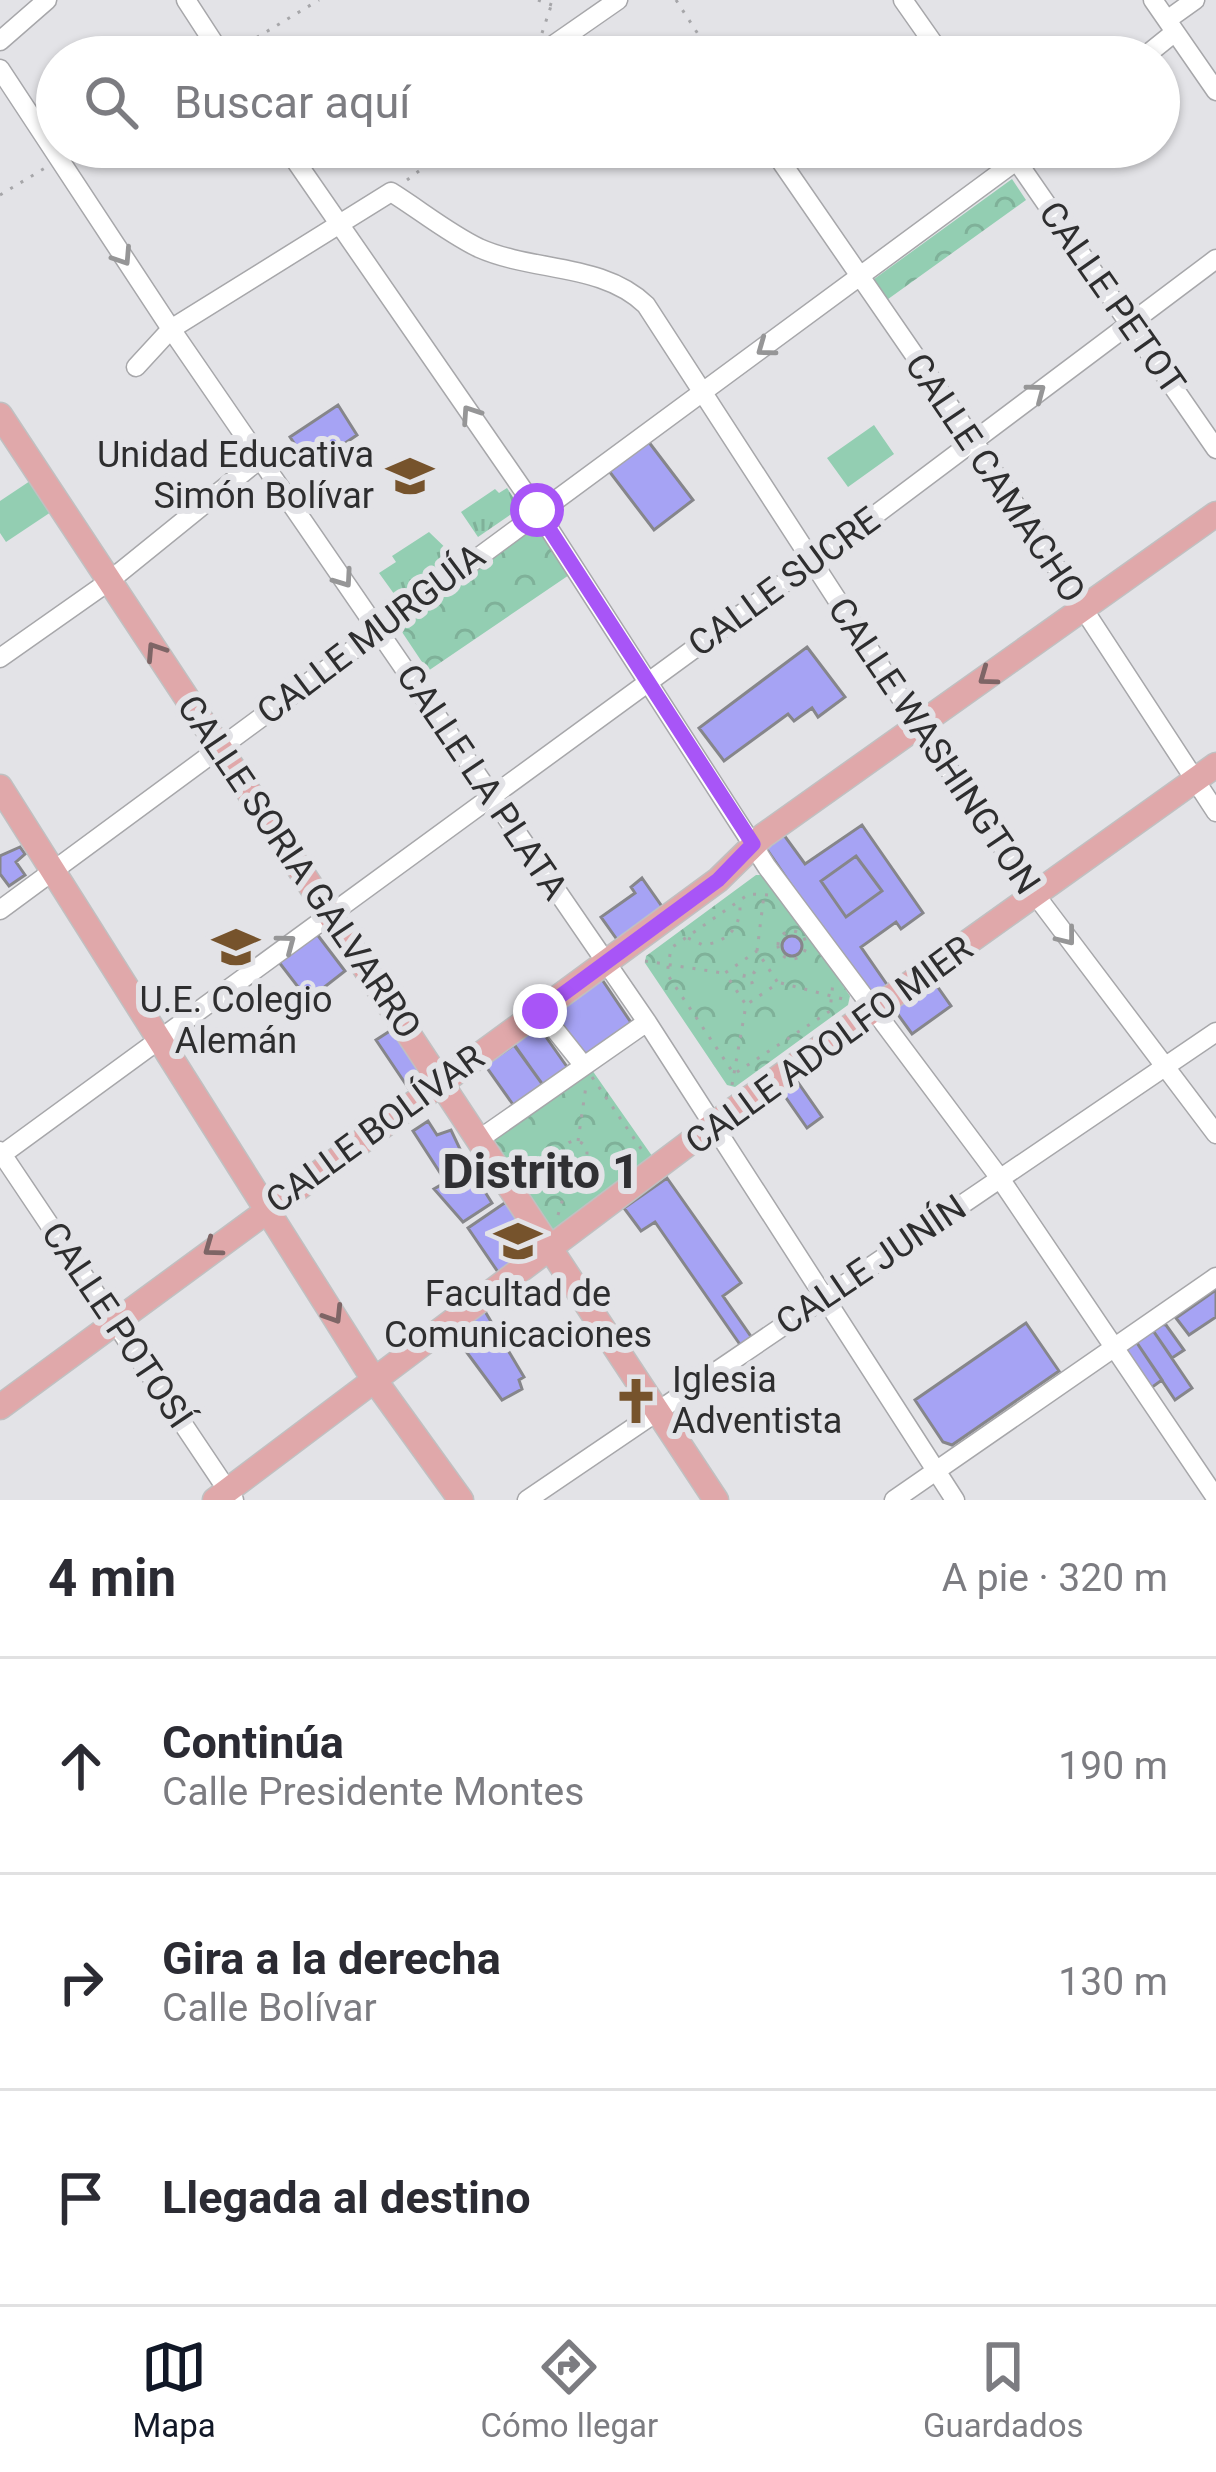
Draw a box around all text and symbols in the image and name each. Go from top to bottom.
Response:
search box [36,36,1180,168]
icon: search [78,69,144,135]
text: Buscar aquí [174,76,411,129]
street label: CALLE PETOT [1030,194,1194,402]
one-way arrow [109,243,131,265]
one-way arrow [756,334,778,356]
street label: CALLE CAMACHO [896,346,1094,610]
one-way arrow [1024,384,1046,406]
one-way arrow [463,405,485,427]
place label: Unidad Educativa Simón Bolívar [97,434,374,517]
school or university icon: Unidad Educativa Simón Bolívar [385,451,435,501]
route start [510,483,564,537]
street label: CALLE SUCRE [680,499,888,665]
street label: CALLE MURGUÍA [249,534,493,733]
one-way arrow [330,565,352,587]
street label: CALLE WASHINGTON [819,590,1049,902]
one-way arrow [148,642,170,664]
street label: CALLE LA PLATA [388,656,576,908]
one-way arrow [978,663,1000,685]
street label: CALLE SORIA GALVARRO [168,688,430,1046]
school or university icon: U.E. Colegio Alemán [211,922,261,972]
one-way arrow [1053,923,1074,945]
street label: CALLE ADOLFO MIER [678,927,980,1163]
one-way arrow [274,935,296,957]
place label: U.E. Colegio Alemán [139,979,333,1062]
route end [513,984,567,1038]
street label: CALLE BOLÍVAR [257,1035,492,1222]
district label: Distrito 1 [442,1143,640,1200]
street label: CALLE JUNÍN [768,1185,974,1344]
street label: CALLE POTOSÍ [33,1214,203,1437]
school or university icon: Facultad de Comunicaciones [493,1216,543,1266]
one-way arrow [204,1233,225,1255]
place label: Facultad de Comunicaciones [384,1273,652,1356]
one-way arrow [320,1302,342,1324]
place label: Iglesia Adventista [672,1359,842,1442]
church icon: Iglesia Adventista [611,1376,661,1426]
text: 4 min [48,1549,176,1608]
text: A pie · 320 m [942,1555,1168,1601]
text: Continúa [162,1716,344,1769]
icon: ahead [48,1733,114,1799]
text: 190 m [1058,1743,1168,1789]
text: Calle Presidente Montes [162,1769,584,1815]
text: Gira a la derecha [162,1932,501,1985]
icon: right [48,1949,114,2015]
text: 130 m [1058,1959,1168,2005]
text: Calle Bolívar [162,1985,377,2031]
icon: arrive [48,2165,114,2231]
text: Llegada al destino [162,2171,531,2224]
tab: Mapa [132,2334,216,2445]
tab: Cómo llegar [481,2334,658,2445]
tab: Guardados [923,2334,1084,2445]

